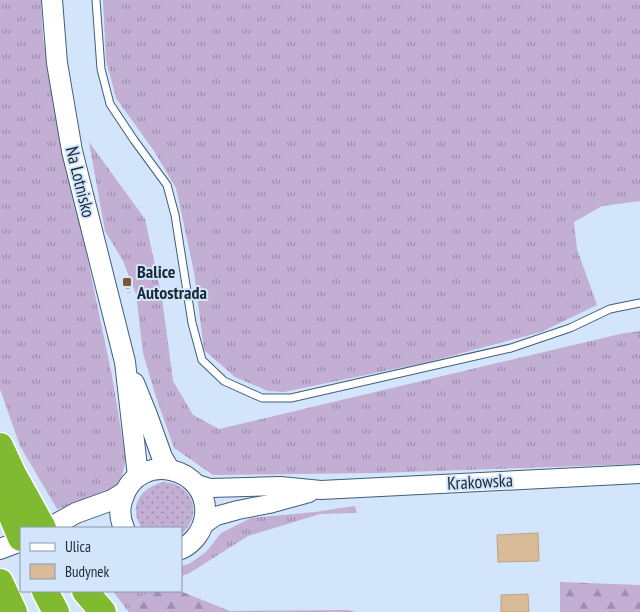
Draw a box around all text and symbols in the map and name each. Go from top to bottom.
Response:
street label: Na Lotnisko [61,144,100,220]
place label: Balice Autostrada [136,260,207,304]
marker: Balice Autostrada [121,276,133,288]
street label: Krakowska [446,468,513,495]
legend [20,527,182,592]
text: Ulica [65,537,91,556]
text: Budynek [65,562,109,581]

